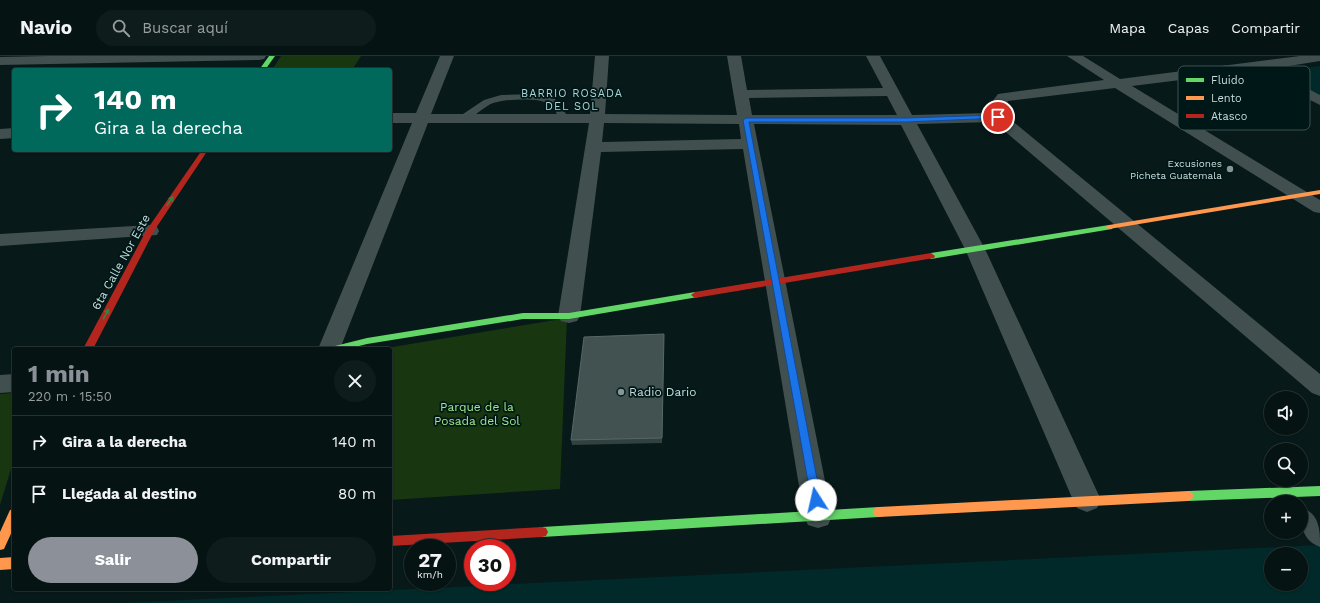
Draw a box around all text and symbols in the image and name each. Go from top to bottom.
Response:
search box [96,10,376,46]
text: Navio [20,16,72,39]
icon: search [110,17,132,39]
text: Buscar aquí [142,19,228,37]
text: Mapa [1109,20,1146,36]
text: Capas [1168,20,1209,36]
text: Compartir [1231,20,1300,36]
legend [1178,66,1310,130]
text: Fluido [1211,74,1244,87]
text: 140 m [94,83,177,116]
icon: right [28,84,80,136]
district label: BARRIO ROSADA DEL SOL [521,87,623,113]
text: Lento [1211,92,1242,105]
pin [981,100,1015,134]
icon: arrive [987,106,1009,128]
text: Atasco [1211,110,1247,123]
text: Gira a la derecha [94,117,243,138]
place label: Excusiones Picheta Guatemala [1130,158,1222,181]
marker: Excusiones Picheta Guatemala [1225,164,1235,174]
one-way arrow [166,196,174,207]
street label: 6ta Calle Nor Este [89,212,153,312]
one-way arrow [103,309,109,320]
text: 1 min [28,360,90,388]
button: close [334,360,376,402]
place label: Radio Dario [629,385,697,399]
marker: Radio Dario [616,387,626,397]
text: 220 m · 15:50 [28,389,112,404]
map controls [1264,391,1308,591]
button: sound [1264,391,1308,435]
park label: Parque de la Posada del Sol [434,400,520,428]
icon: right [28,431,50,453]
text: Gira a la derecha [62,433,187,451]
text: 140 m [332,433,376,451]
button: search [1264,443,1308,487]
position arrow [795,479,837,521]
icon: arrive [28,483,50,505]
text: Llegada al destino [62,485,197,503]
text: 80 m [338,485,376,503]
button: + [1264,495,1308,539]
button: Salir [28,537,198,583]
button: Compartir [206,537,376,583]
speed limit sign: 30 [464,539,516,591]
button: − [1264,547,1308,591]
text: 27 [418,548,442,572]
text: km/h [417,569,443,580]

